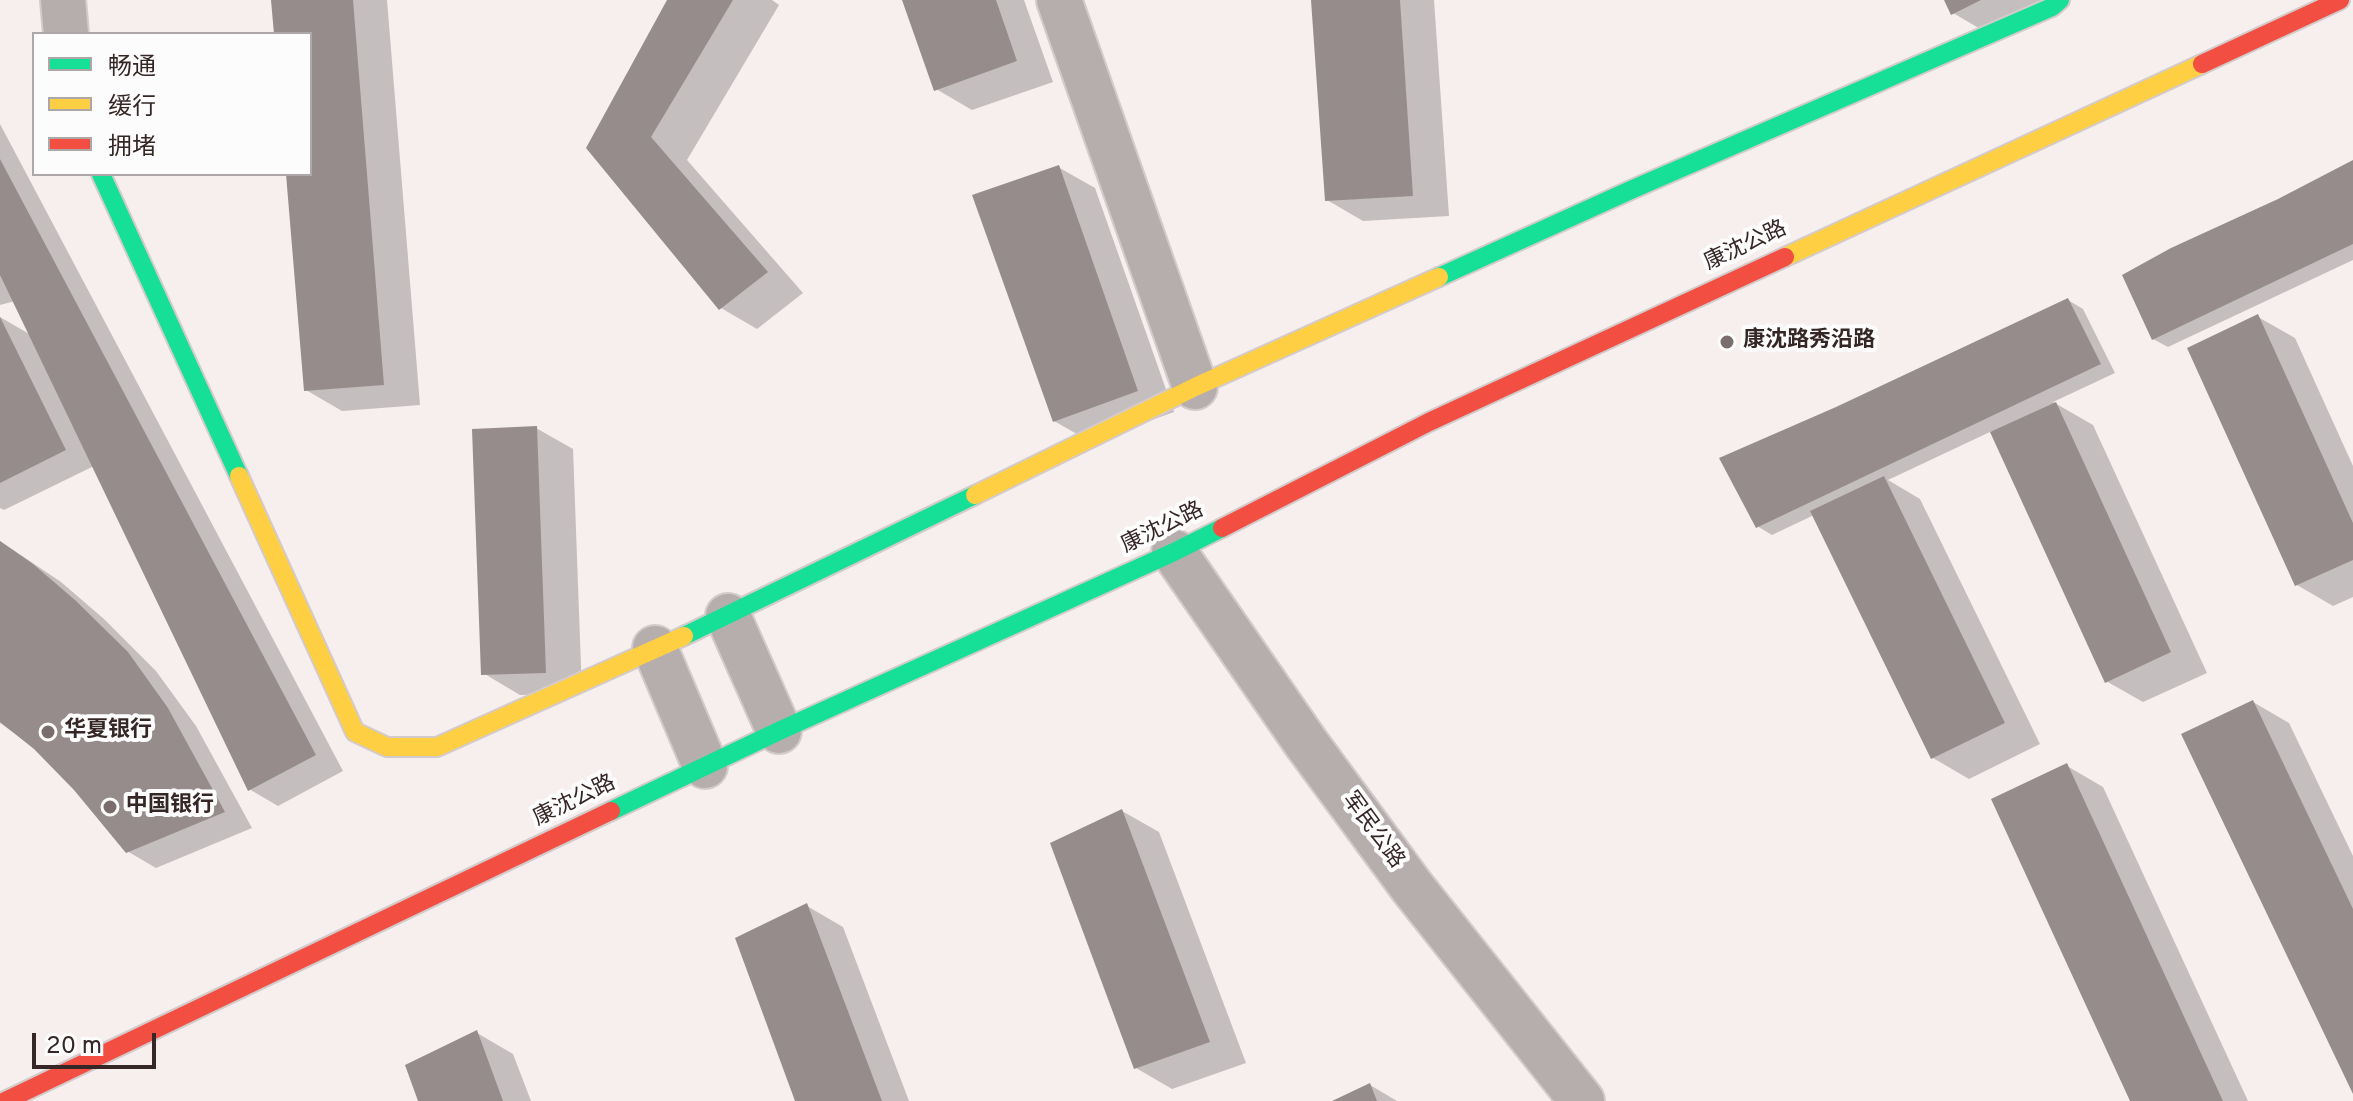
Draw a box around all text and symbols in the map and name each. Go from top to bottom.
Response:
legend [32,32,312,176]
text: 畅通 [108,53,156,83]
text: 缓行 [108,93,156,123]
text: 拥堵 [108,133,156,163]
street label: 康沈公路 [1701,216,1791,278]
place label: 康沈路秀沿路 [1743,329,1875,355]
marker: 康沈路秀沿路 [1718,333,1736,351]
street label: 康沈公路 [1118,498,1208,560]
place label: 华夏银行 [64,719,152,745]
marker: 华夏银行 [39,723,57,741]
street label: 康沈公路 [530,771,620,833]
street label: 军民公路 [1335,788,1409,874]
place label: 中国银行 [126,794,214,820]
marker: 中国银行 [101,798,119,816]
scale bar [36,1017,160,1067]
text: 20 m [46,1032,102,1062]

